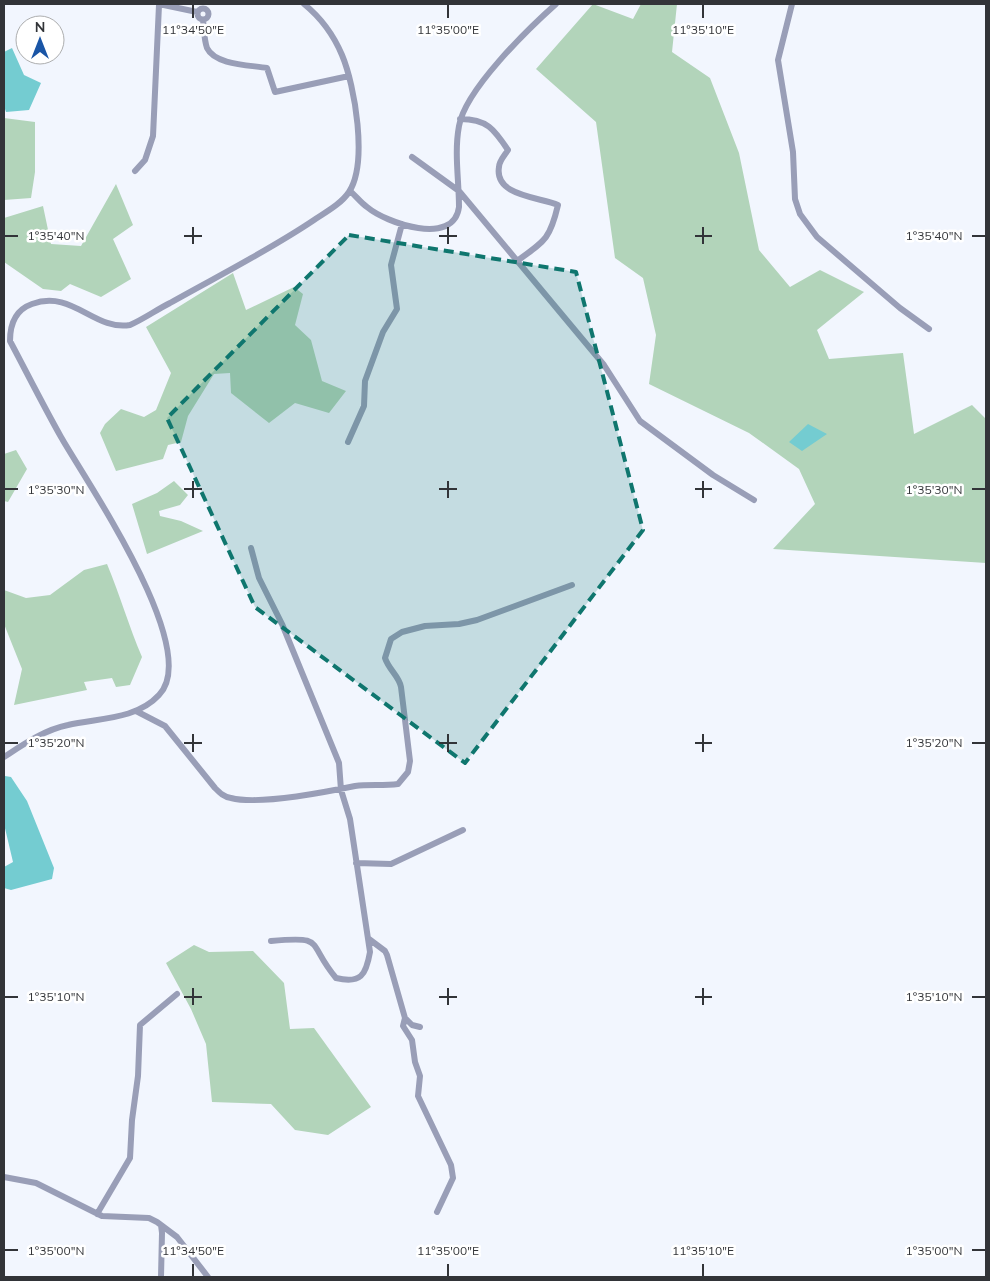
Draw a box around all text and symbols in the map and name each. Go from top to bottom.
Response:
north arrow [15,15,65,65]
text: N [35,18,45,36]
text: 11°34'50"E [162,22,224,37]
text: 11°35'00"E [417,22,479,37]
text: 11°35'10"E [672,22,734,37]
text: 1°35'40"N [28,228,84,243]
text: 1°35'40"N [906,228,962,243]
text: 1°35'30"N [28,482,84,497]
text: 1°35'30"N [906,482,962,497]
text: 1°35'20"N [28,735,84,750]
text: 1°35'20"N [906,735,962,750]
text: 1°35'10"N [28,989,84,1004]
text: 1°35'10"N [906,989,962,1004]
text: 1°35'00"N [28,1243,84,1258]
text: 11°34'50"E [162,1243,224,1258]
text: 11°35'00"E [417,1243,479,1258]
text: 11°35'10"E [672,1243,734,1258]
text: 1°35'00"N [906,1243,962,1258]

